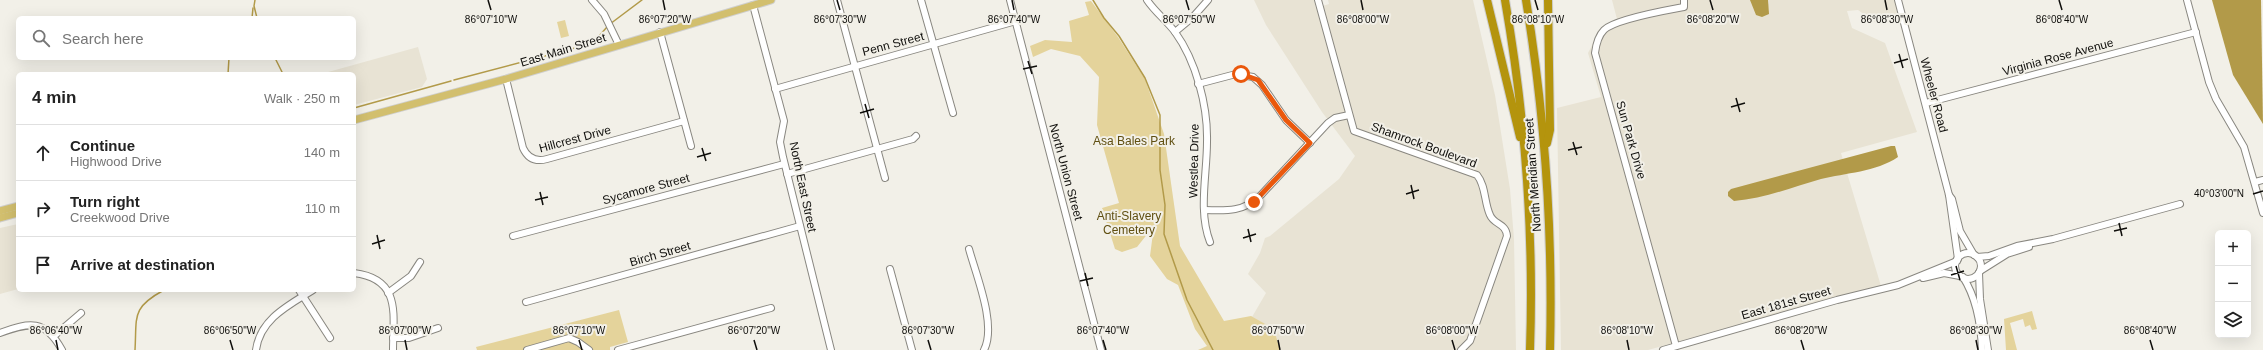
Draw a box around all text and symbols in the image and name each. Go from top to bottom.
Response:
text: 86°07'10"W [465,14,518,25]
text: 86°07'20"W [639,14,692,25]
text: 86°07'30"W [814,14,867,25]
text: 86°07'40"W [988,14,1041,25]
text: 86°07'50"W [1163,14,1216,25]
text: 86°08'00"W [1337,14,1390,25]
text: 86°08'10"W [1512,14,1565,25]
text: 86°08'20"W [1687,14,1740,25]
text: 86°08'30"W [1861,14,1914,25]
text: 86°08'40"W [2036,14,2089,25]
search box [16,16,356,60]
icon: search [30,27,52,49]
street label: Penn Street [861,29,926,59]
text: Search here [62,30,144,47]
street label: East Main Street [519,30,608,70]
street label: Virginia Rose Avenue [2001,35,2115,79]
street label: Wheeler Road [1917,56,1951,134]
route start [1232,65,1250,83]
text: 4 min [32,88,76,107]
text: Walk · 250 m [264,91,340,106]
street label: Sun Park Drive [1613,99,1649,181]
street label: North Meridian Street [1522,117,1544,232]
street label: Shamrock Boulevard [1369,119,1479,171]
street label: North Union Street [1046,122,1086,222]
street label: Hillcrest Drive [537,123,613,155]
street label: Westlea Drive [1186,123,1202,198]
park label: Asa Bales Park [1093,134,1176,148]
text: Continue [70,137,135,154]
street label: North East Street [787,141,820,234]
icon: ahead [32,142,54,164]
text: 140 m [304,145,340,160]
text: Highwood Drive [70,154,162,169]
street label: Sycamore Street [601,171,692,207]
text: 40°03'00"N [2194,188,2244,199]
text: Turn right [70,193,140,210]
route end [1245,193,1263,211]
icon: right [32,198,54,220]
text: 110 m [305,201,340,216]
park label: Anti-Slavery Cemetery [1097,209,1161,237]
text: Creekwood Drive [70,210,170,225]
map controls [2215,230,2251,338]
button: + [2215,230,2251,266]
street label: Birch Street [628,238,693,269]
icon: arrive [32,254,54,276]
text: Arrive at destination [70,256,215,273]
button: − [2215,266,2251,302]
street label: East 181st Street [1740,283,1833,322]
button: layers [2215,302,2251,338]
text: 86°06'40"W [30,325,83,336]
text: 86°06'50"W [204,325,257,336]
text: 86°07'00"W [379,325,432,336]
text: 86°07'10"W [553,325,606,336]
text: 86°07'20"W [728,325,781,336]
text: 86°07'30"W [902,325,955,336]
text: 86°07'40"W [1077,325,1130,336]
text: 86°07'50"W [1252,325,1305,336]
text: 86°08'00"W [1426,325,1479,336]
text: 86°08'10"W [1601,325,1654,336]
text: 86°08'20"W [1775,325,1828,336]
text: 86°08'30"W [1950,325,2003,336]
text: 86°08'40"W [2124,325,2177,336]

